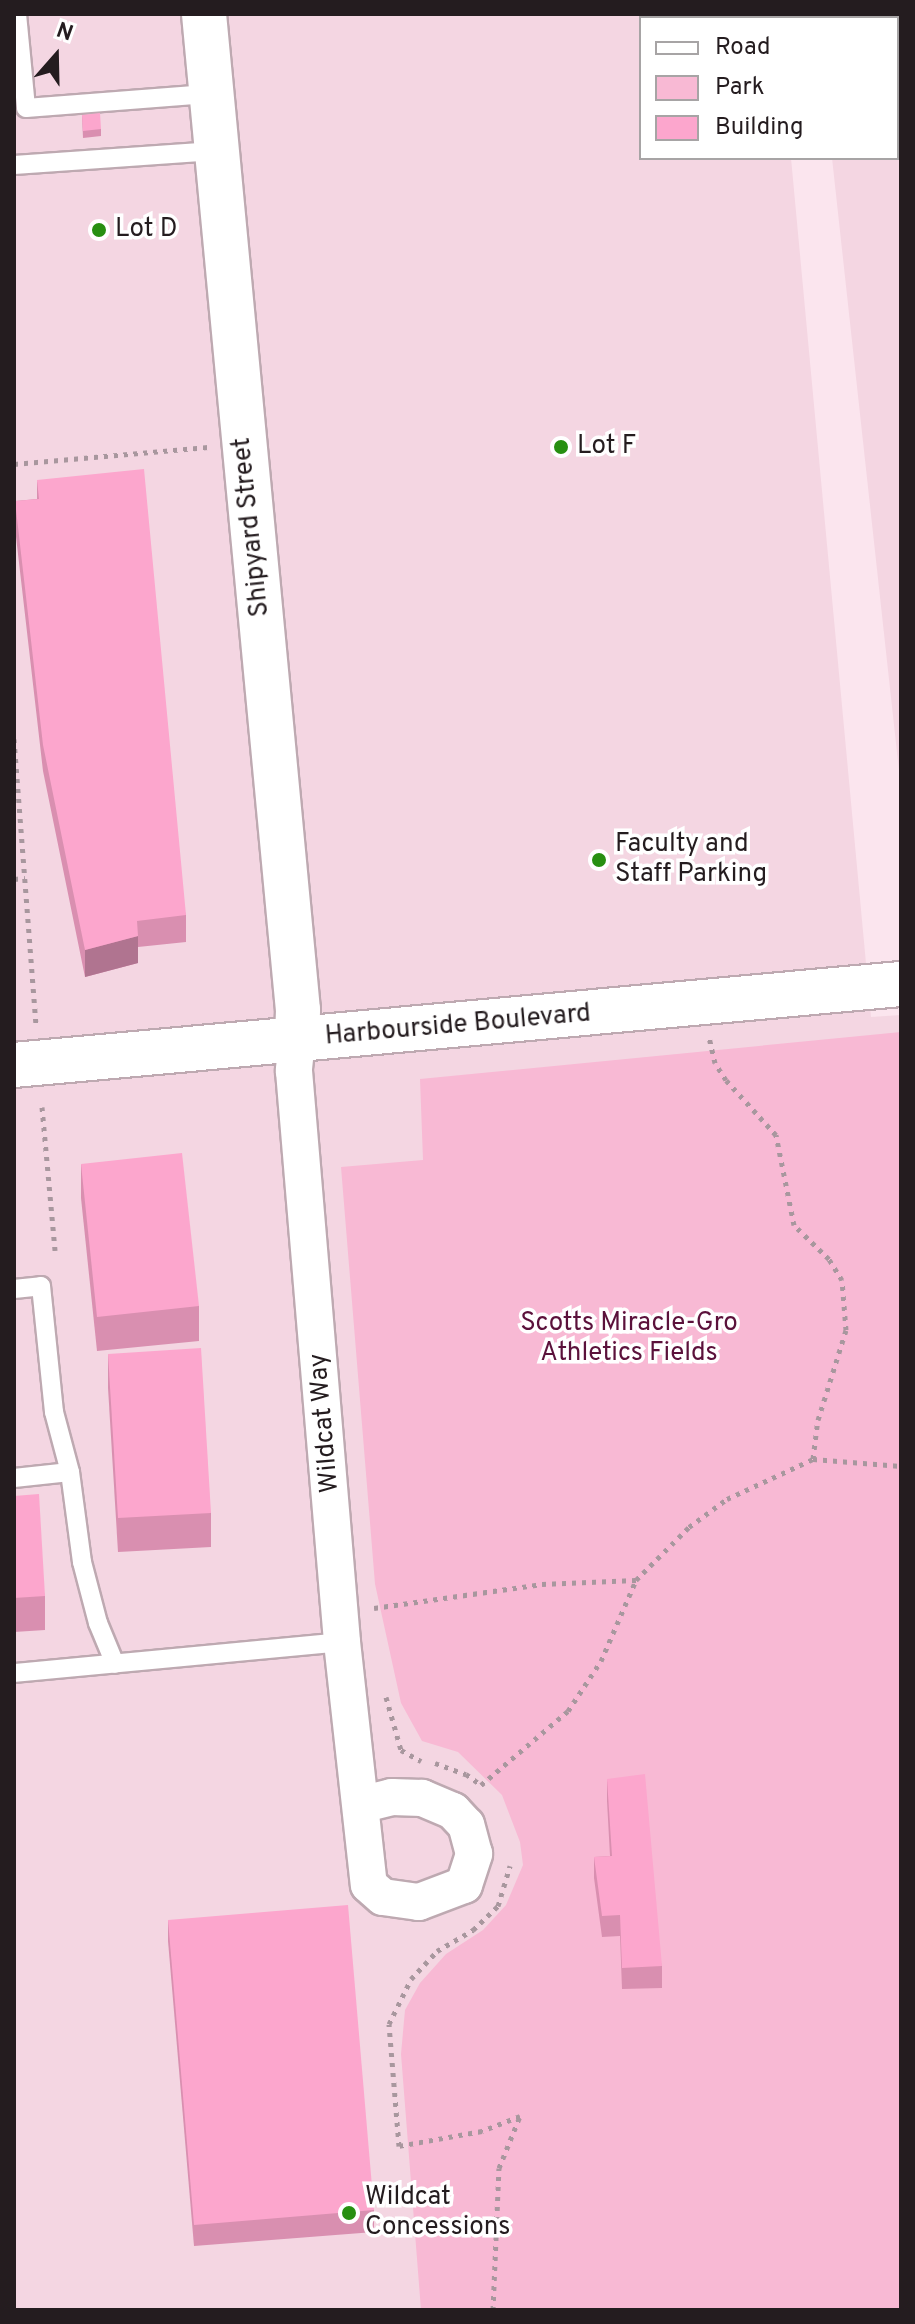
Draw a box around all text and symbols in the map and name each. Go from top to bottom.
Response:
north arrow [16,16,96,96]
legend [639,16,899,160]
text: N [52,18,76,48]
text: Road [715,33,771,63]
text: Park [715,73,765,103]
text: Building [715,113,804,143]
place label: Lot D [115,214,177,246]
marker: Lot D [90,221,108,239]
place label: Lot F [577,431,636,463]
street label: Shipyard Street [227,436,277,618]
marker: Lot F [552,438,570,456]
place label: Faculty and Staff Parking [615,829,767,890]
marker: Faculty and Staff Parking [590,851,608,869]
street label: Harbourside Boulevard [324,999,592,1053]
park label: Scotts Miracle-Gro Athletics Fields [520,1308,738,1370]
street label: Wildcat Way [303,1352,347,1494]
place label: Wildcat Concessions [365,2182,510,2244]
marker: Wildcat Concessions [340,2204,358,2222]

